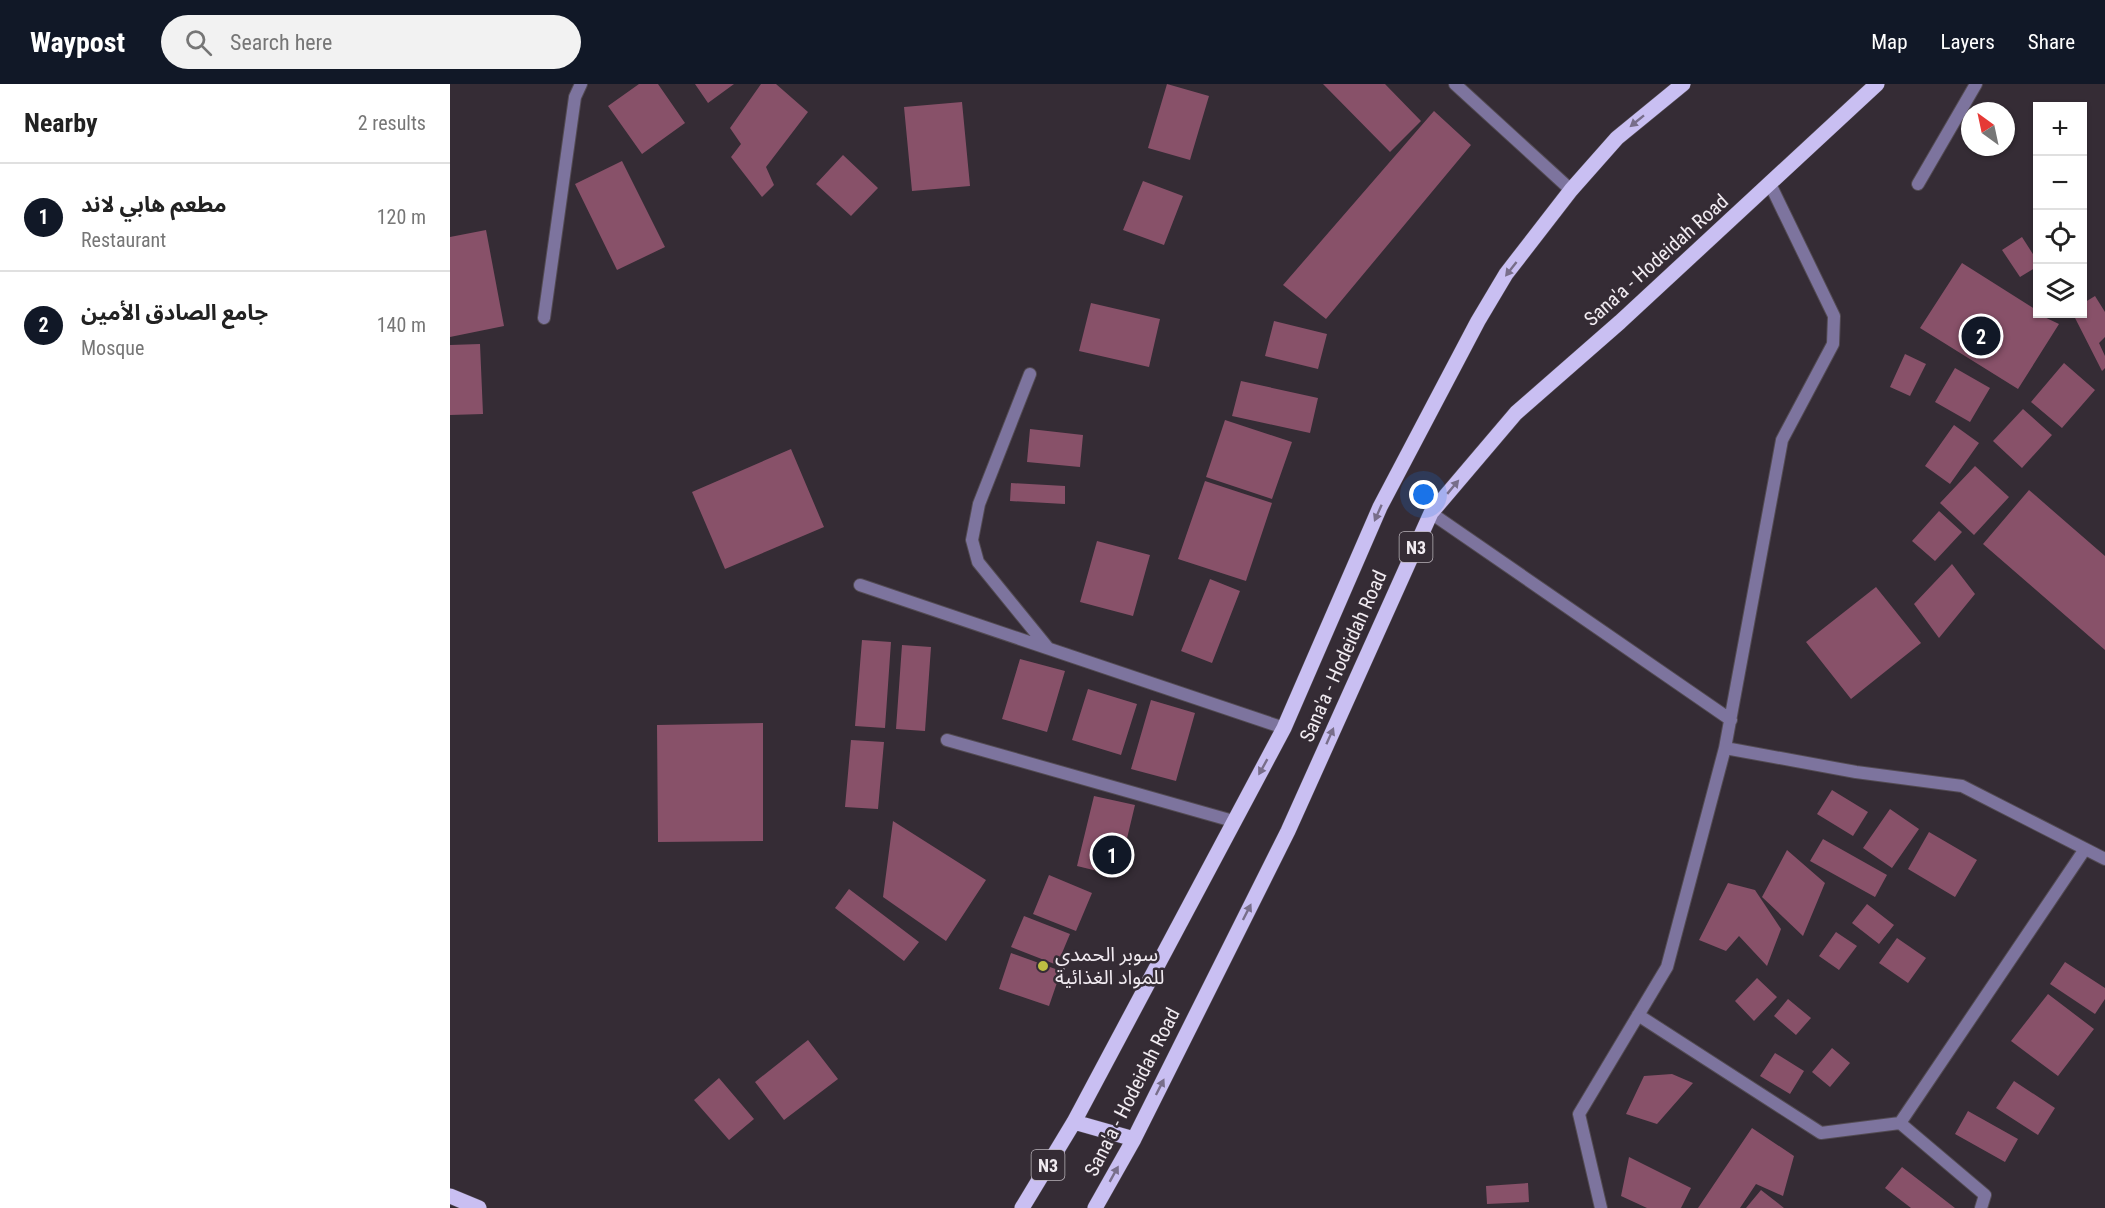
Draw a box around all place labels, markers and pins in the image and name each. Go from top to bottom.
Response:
pin: 2 [1962,314,2000,358]
pin: 1 [1092,832,1132,878]
place label: سوبر الحمدي للمواد الغذائية [1055,942,1164,989]
marker: سوبر الحمدي للمواد الغذائية [1036,959,1050,973]

